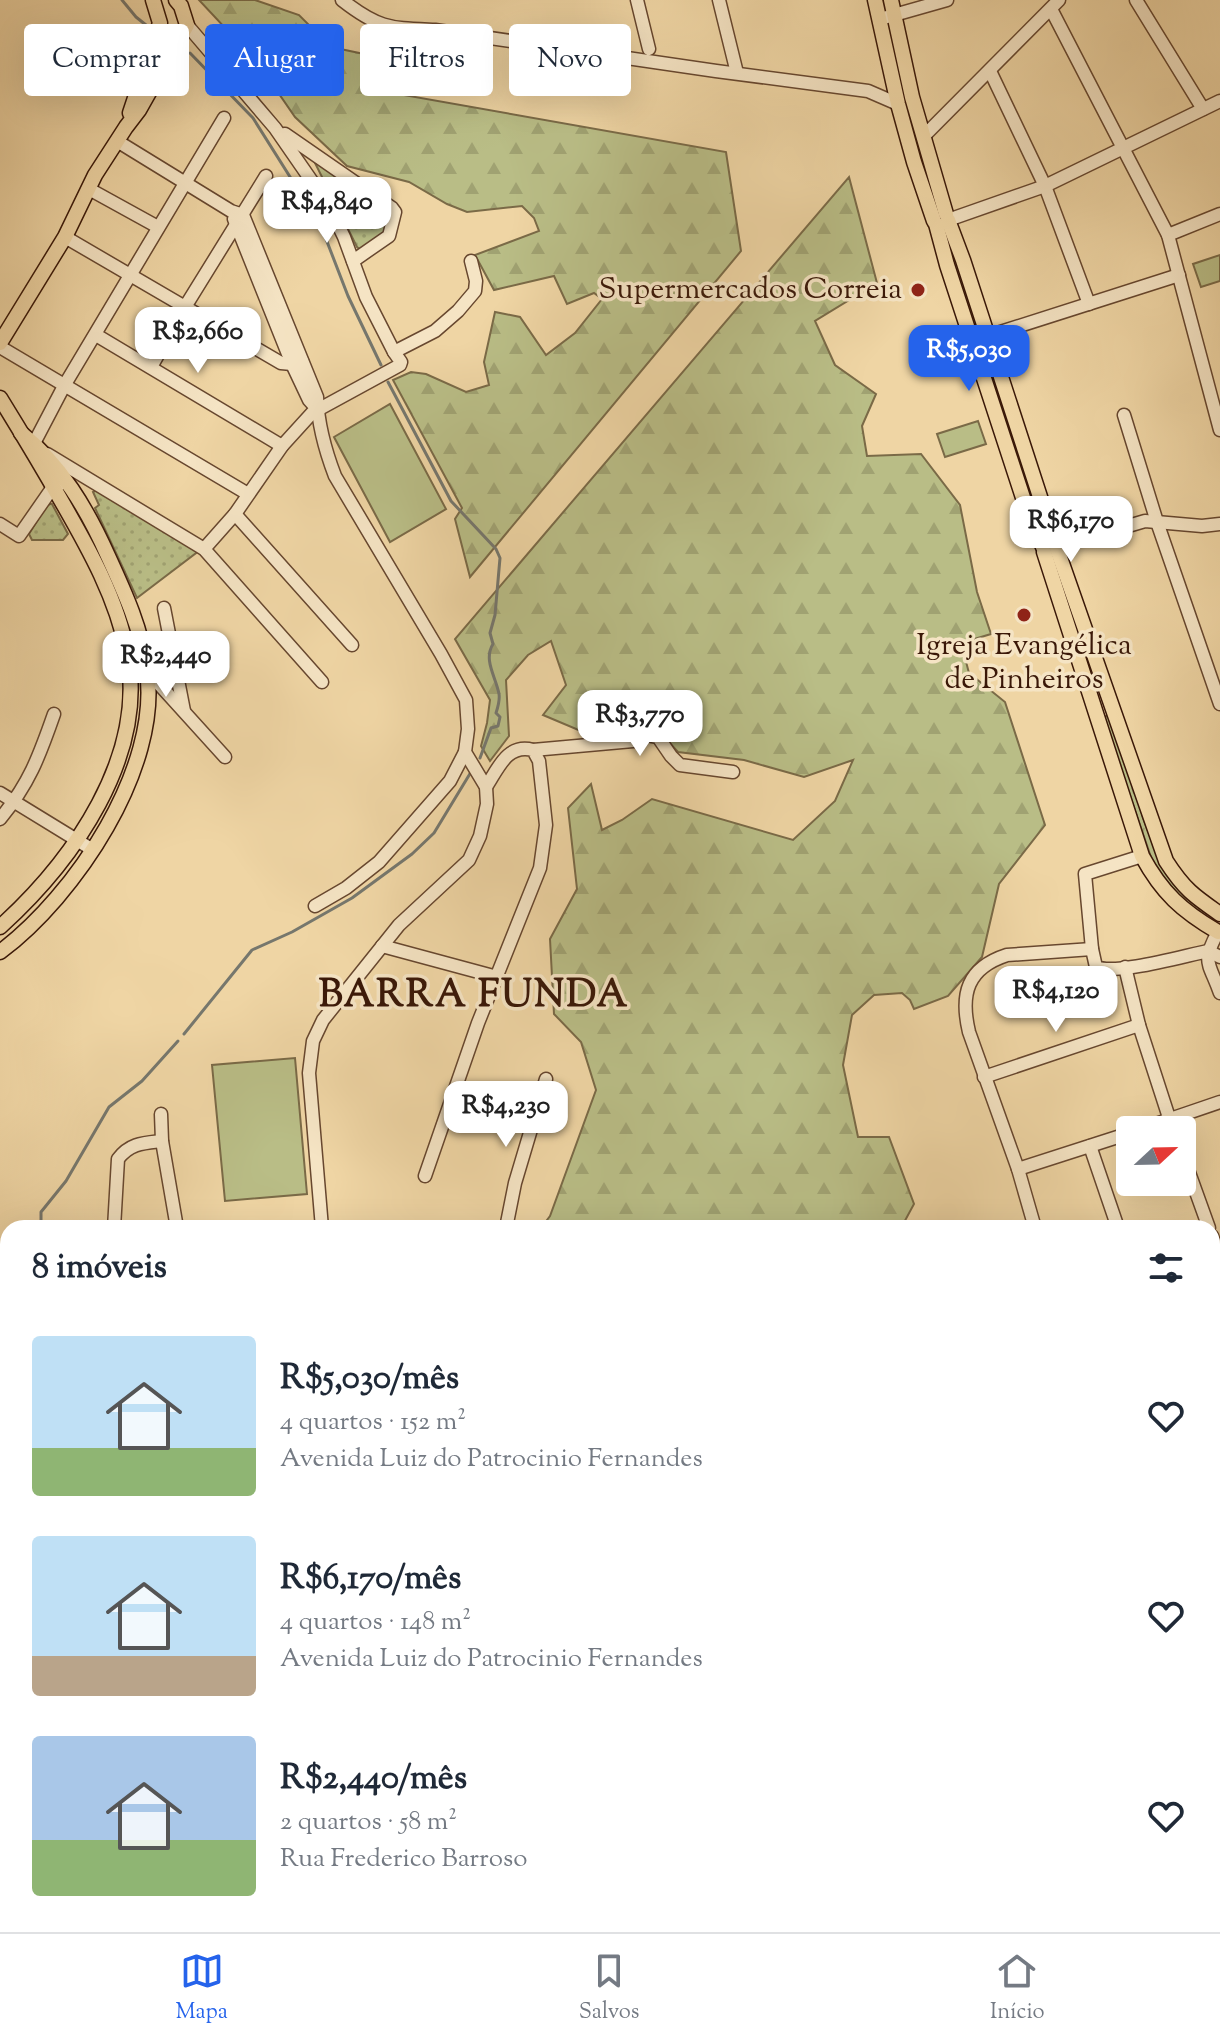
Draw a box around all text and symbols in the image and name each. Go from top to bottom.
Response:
chip: Comprar [24,24,189,96]
chip: Alugar [205,24,344,96]
chip: Filtros [360,24,493,96]
chip: Novo [509,24,631,96]
pin: R$4,840 [253,177,401,245]
text: R$4,840 [281,184,373,221]
place label: Supermercados Correia [598,269,902,312]
marker: Supermercados Correia [909,281,927,299]
pin: R$2,660 [124,307,272,375]
text: R$2,660 [153,314,243,351]
pin: R$5,030 [895,325,1043,393]
text: R$5,030 [927,332,1011,369]
pin: R$6,170 [997,496,1145,564]
text: R$6,170 [1028,503,1114,540]
marker: Igreja Evangélica de Pinheiros [1015,606,1033,624]
place label: Igreja Evangélica de Pinheiros [916,625,1132,702]
pin: R$2,440 [92,631,240,699]
text: R$2,440 [121,638,211,675]
pin: R$3,770 [566,690,714,758]
text: R$3,770 [596,697,684,734]
pin: R$4,120 [982,966,1130,1034]
district label: BARRA FUNDA [319,970,629,1024]
text: R$4,120 [1013,973,1099,1010]
pin: R$4,230 [432,1081,580,1149]
text: R$4,230 [462,1088,550,1125]
north arrow [1116,1116,1196,1196]
map controls [1116,1116,1196,1196]
text: 8 imóveis [32,1244,167,1293]
icon: filters [1144,1246,1188,1290]
text: R$5,030/mês [280,1355,459,1404]
icon: home [96,1368,192,1464]
icon: heart [1144,1394,1188,1438]
text: 4 quartos · 152 m² [280,1404,466,1441]
text: Avenida Luiz do Patrocinio Fernandes [280,1441,703,1478]
text: R$6,170/mês [280,1555,461,1604]
icon: home [96,1568,192,1664]
icon: heart [1144,1594,1188,1638]
text: 4 quartos · 148 m² [280,1604,471,1641]
text: Avenida Luiz do Patrocinio Fernandes [280,1641,703,1678]
text: R$2,440/mês [280,1755,467,1804]
icon: home [96,1768,192,1864]
icon: heart [1144,1794,1188,1838]
text: 2 quartos · 58 m² [280,1804,457,1841]
text: Rua Frederico Barroso [280,1841,528,1878]
tab: Mapa [175,1949,228,2029]
tab: Salvos [579,1949,639,2029]
tab: Início [990,1949,1045,2029]

